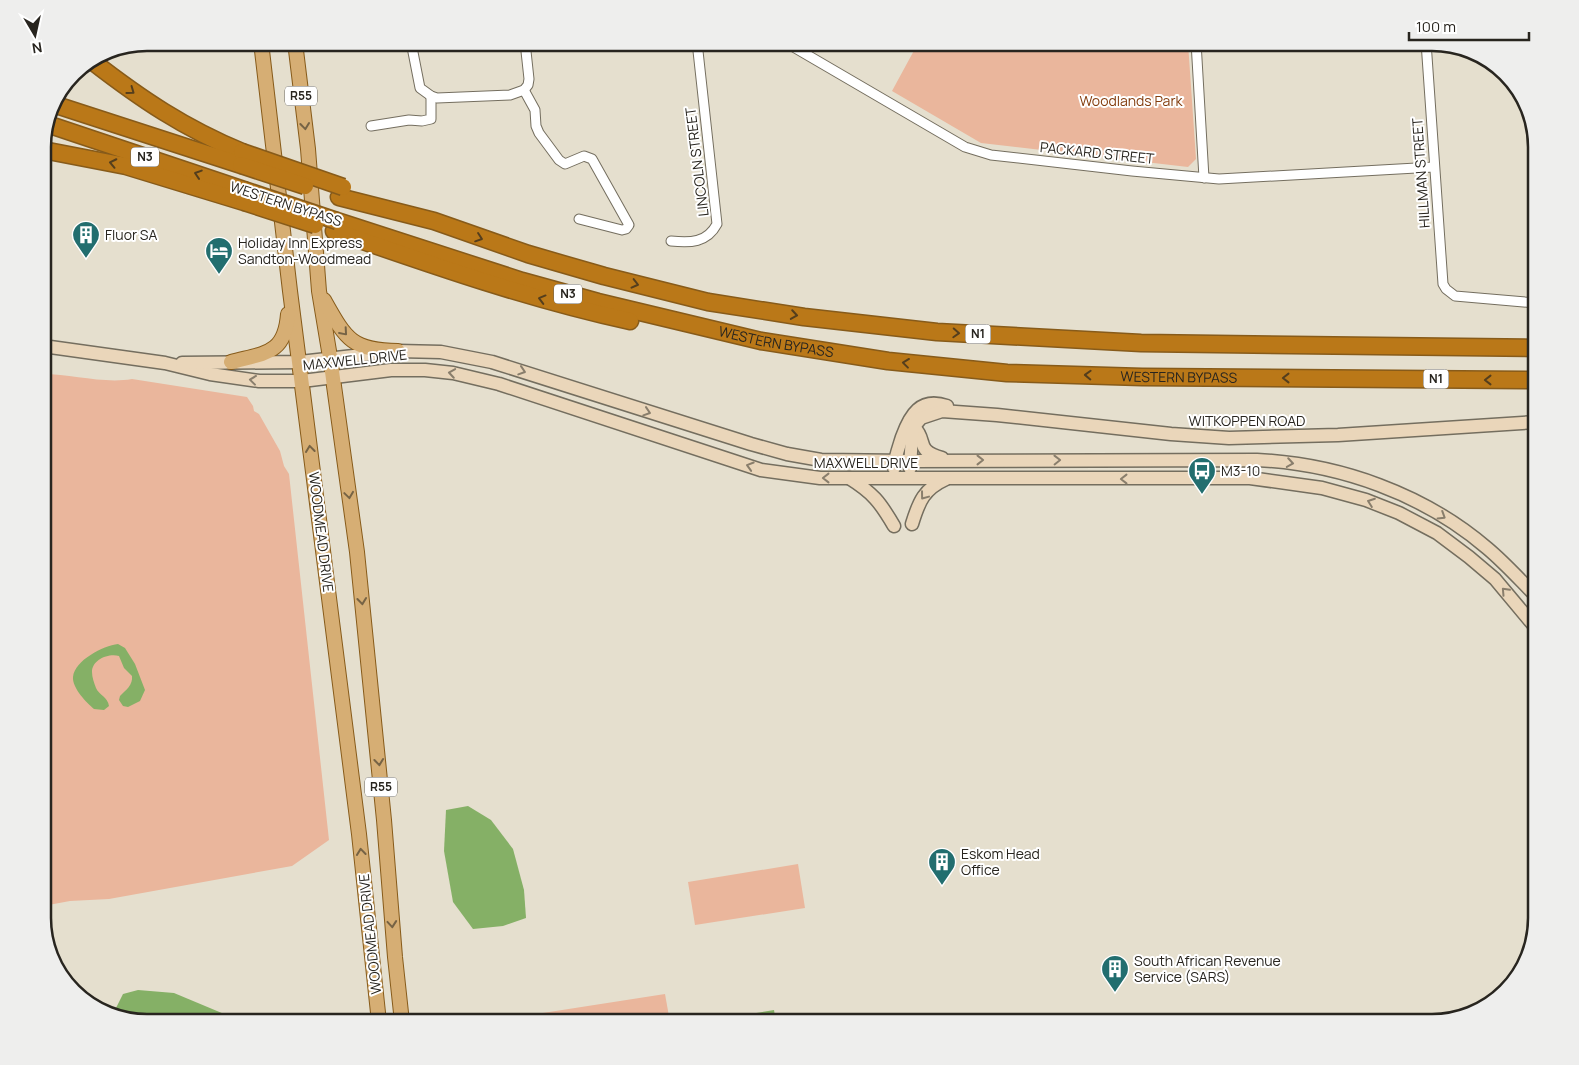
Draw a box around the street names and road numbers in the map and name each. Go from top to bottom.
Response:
road number: R55 [285,86,317,105]
street label: LINCOLN STREET [680,106,713,218]
street label: HILLMAN STREET [1407,117,1434,229]
street label: PACKARD STREET [1039,137,1156,168]
road number: N3 [131,148,159,166]
street label: WESTERN BYPASS [228,176,345,231]
road number: N3 [554,284,582,304]
street label: WESTERN BYPASS [717,321,835,361]
road number: N1 [966,324,990,344]
street label: MAXWELL DRIVE [302,345,408,374]
street label: WESTERN BYPASS [1120,366,1238,387]
road number: N1 [1424,369,1448,388]
street label: WITKOPPEN ROAD [1189,411,1305,430]
street label: MAXWELL DRIVE [814,453,918,472]
street label: WOODMEAD DRIVE [305,471,338,593]
road number: R55 [365,778,397,796]
street label: WOODMEAD DRIVE [354,873,385,995]

